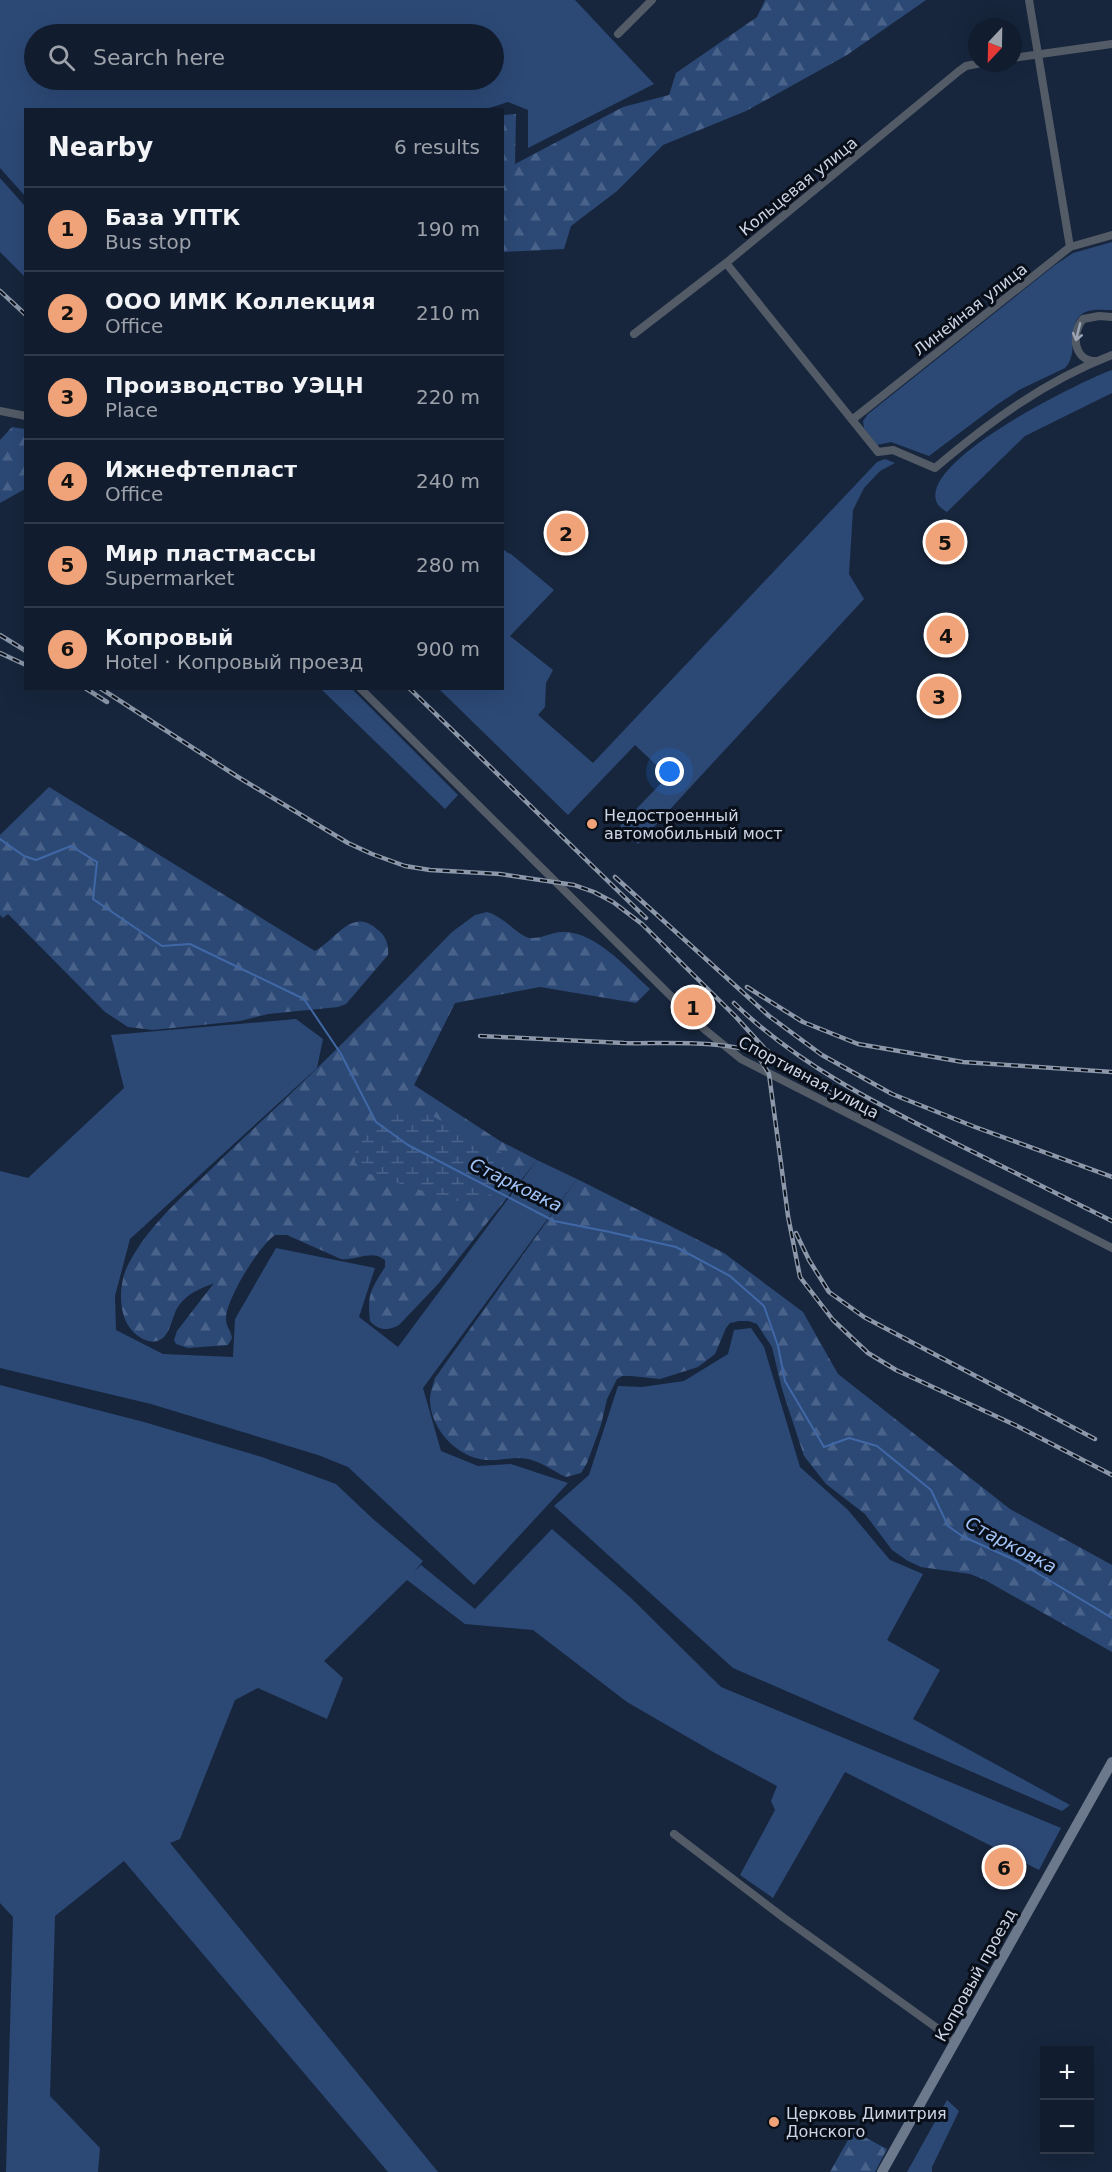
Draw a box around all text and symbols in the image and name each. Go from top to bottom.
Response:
north arrow [968,18,1022,72]
search box [24,24,504,90]
icon: search [45,41,78,74]
text: Search here [93,45,225,70]
text: Nearby [48,132,153,162]
street label: Кольцевая улица [735,133,861,240]
text: 6 results [394,135,480,159]
text: База УПТК [105,205,240,230]
text: 1 [61,217,74,241]
text: 190 m [416,217,480,241]
text: Bus stop [105,230,191,254]
street label: Линейная улица [910,259,1031,360]
text: ООО ИМК Коллекция [105,289,376,314]
text: 2 [61,301,74,325]
text: 210 m [416,301,480,325]
text: Office [105,314,163,338]
one-way arrow [1072,322,1084,341]
text: Производство УЭЦН [105,373,364,398]
text: 3 [61,385,74,409]
text: 220 m [416,385,480,409]
text: Place [105,398,158,422]
text: Ижнефтепласт [105,457,297,482]
text: 4 [61,469,74,493]
text: 240 m [416,469,480,493]
text: Office [105,482,163,506]
pin: 2 [546,510,586,556]
pin: 5 [926,520,964,564]
text: Мир пластмассы [105,541,316,566]
text: 5 [61,553,74,577]
text: 280 m [416,553,480,577]
text: Supermarket [105,566,234,590]
pin: 4 [926,612,966,658]
text: Копровый [105,625,233,650]
text: 6 [61,637,74,661]
text: 900 m [416,637,480,661]
text: Hotel · Копровый проезд [105,650,363,674]
pin: 3 [920,674,958,718]
your location [655,757,684,786]
place label: Недостроенный автомобильный мост [604,806,783,843]
marker: Недостроенный автомобильный мост [585,817,599,831]
pin: 1 [674,984,712,1030]
street label: Спортивная улица [735,1032,882,1123]
water label: Старковка [467,1153,566,1216]
water label: Старковка [962,1512,1060,1577]
pin: 6 [984,1844,1024,1890]
street label: Копровый проезд [931,1906,1020,2045]
map controls [1040,2046,1094,2154]
button: + [1040,2046,1094,2100]
button: − [1040,2100,1094,2154]
place label: Церковь Димитрия Донского [786,2104,947,2141]
marker: Церковь Димитрия Донского [767,2115,781,2129]

